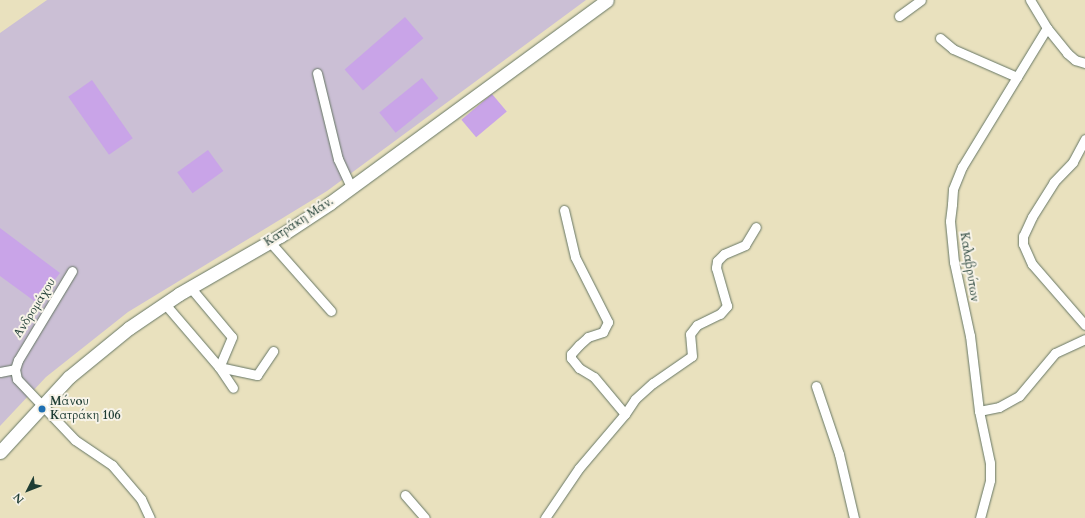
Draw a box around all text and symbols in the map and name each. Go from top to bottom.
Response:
street label: Κατράκη Μάν. [262,194,336,250]
street label: Καλαβρύτων [956,231,982,303]
street label: Ανδρομάχου [11,276,59,340]
place label: Μάνου Κατράκη 106 [50,395,121,423]
marker: Μάνου Κατράκη 106 [37,404,47,414]
north arrow [8,470,48,510]
text: N [10,490,27,507]

